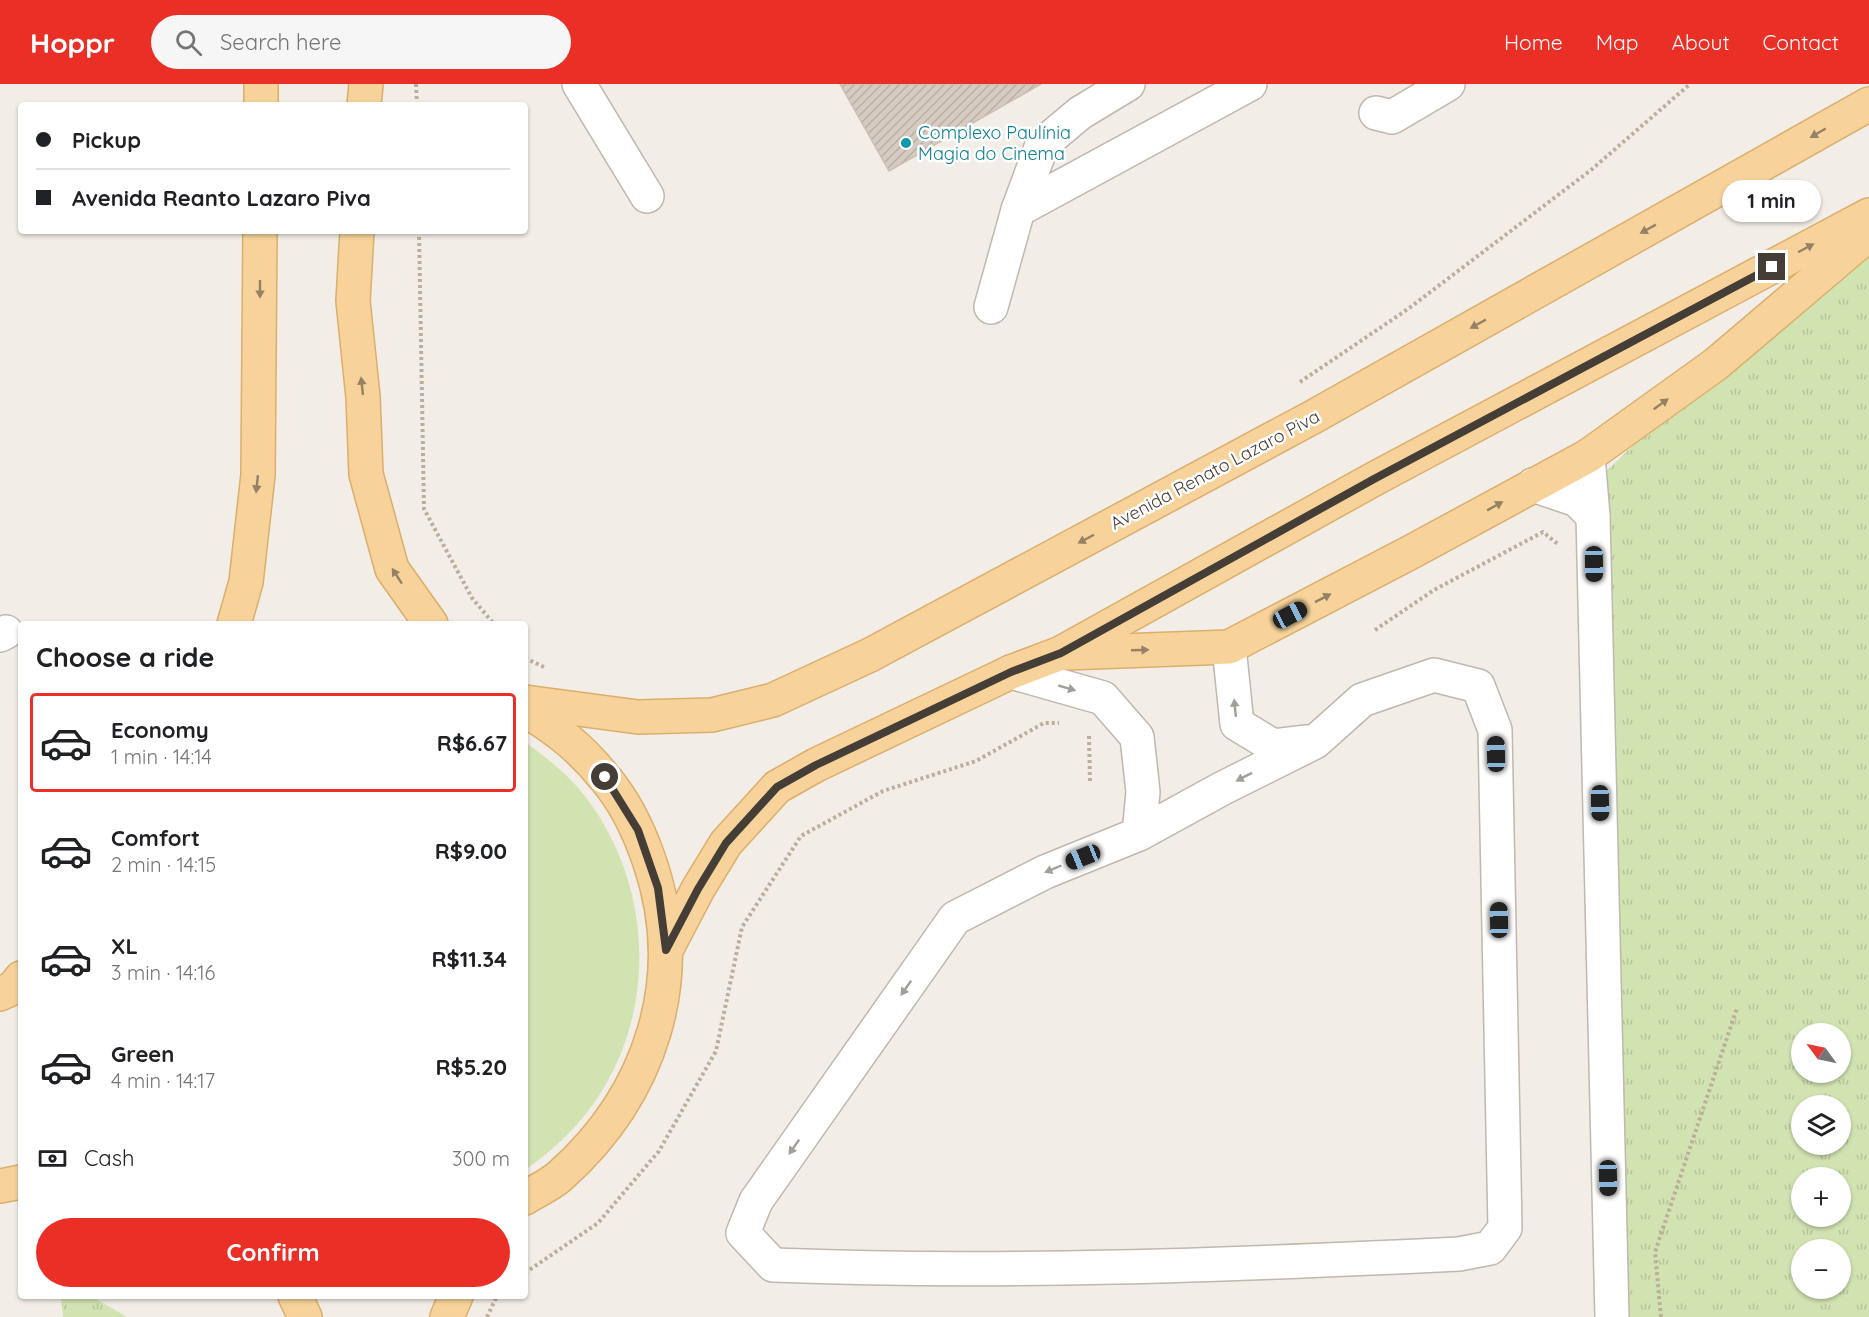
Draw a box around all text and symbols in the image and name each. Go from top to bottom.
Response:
search box [151,15,571,69]
text: Hoppr [30,25,115,60]
icon: search [172,26,205,59]
text: Search here [220,28,341,56]
text: Home [1504,29,1563,55]
text: Map [1596,29,1639,55]
text: About [1672,29,1730,55]
text: Contact [1763,29,1839,55]
place label: Complexo Paulínia Magia do Cinema [918,121,1071,165]
text: Pickup [72,126,141,154]
one-way arrow [1809,128,1826,138]
marker: Complexo Paulínia Magia do Cinema [899,136,913,150]
callout: 1 min [1722,180,1822,222]
text: Avenida Reanto Lazaro Piva [72,184,371,212]
text: 1 min [1747,188,1796,213]
one-way arrow [1640,224,1657,234]
one-way arrow [1798,243,1815,253]
route end [1758,253,1785,280]
one-way arrow [255,280,264,299]
one-way arrow [1470,319,1487,329]
one-way arrow [357,377,367,396]
one-way arrow [1653,398,1668,410]
street label: Avenida Renato Lazaro Piva [1106,404,1324,535]
one-way arrow [252,475,262,494]
one-way arrow [1487,501,1504,511]
one-way arrow [1077,534,1094,544]
car [1585,546,1603,582]
one-way arrow [392,568,403,584]
one-way arrow [1315,593,1332,603]
car [1270,599,1310,631]
text: Choose a ride [36,640,214,674]
one-way arrow [1131,646,1150,655]
one-way arrow [1059,684,1077,693]
one-way arrow [1230,699,1240,718]
icon: car [39,716,93,770]
text: Economy [111,716,209,744]
text: R$6.67 [437,729,507,757]
car [1487,736,1505,772]
text: 1 min · 14:14 [111,744,212,769]
route start [591,763,618,790]
one-way arrow [1235,772,1253,782]
car [1591,785,1609,821]
icon: car [39,824,93,878]
text: Comfort [111,824,200,852]
text: R$9.00 [435,837,507,865]
car [1063,842,1103,872]
text: 2 min · 14:15 [111,852,216,877]
one-way arrow [1044,864,1062,874]
car [1490,902,1508,938]
icon: car [39,932,93,986]
text: XL [111,932,138,960]
text: R$11.34 [431,945,507,973]
text: 3 min · 14:16 [111,960,215,985]
one-way arrow [900,979,912,995]
north arrow [1791,1023,1851,1083]
map controls [1791,1023,1851,1299]
icon: car [39,1040,93,1094]
text: Green [111,1040,174,1068]
text: R$5.20 [435,1053,507,1081]
text: 4 min · 14:17 [111,1068,215,1093]
button: layers [1791,1095,1851,1155]
one-way arrow [788,1139,800,1155]
icon: cash [36,1142,69,1175]
text: Cash [84,1144,135,1172]
text: 300 m [452,1146,510,1171]
car [1599,1160,1617,1196]
button: + [1791,1167,1851,1227]
button: Confirm [36,1218,510,1287]
button: − [1791,1239,1851,1299]

